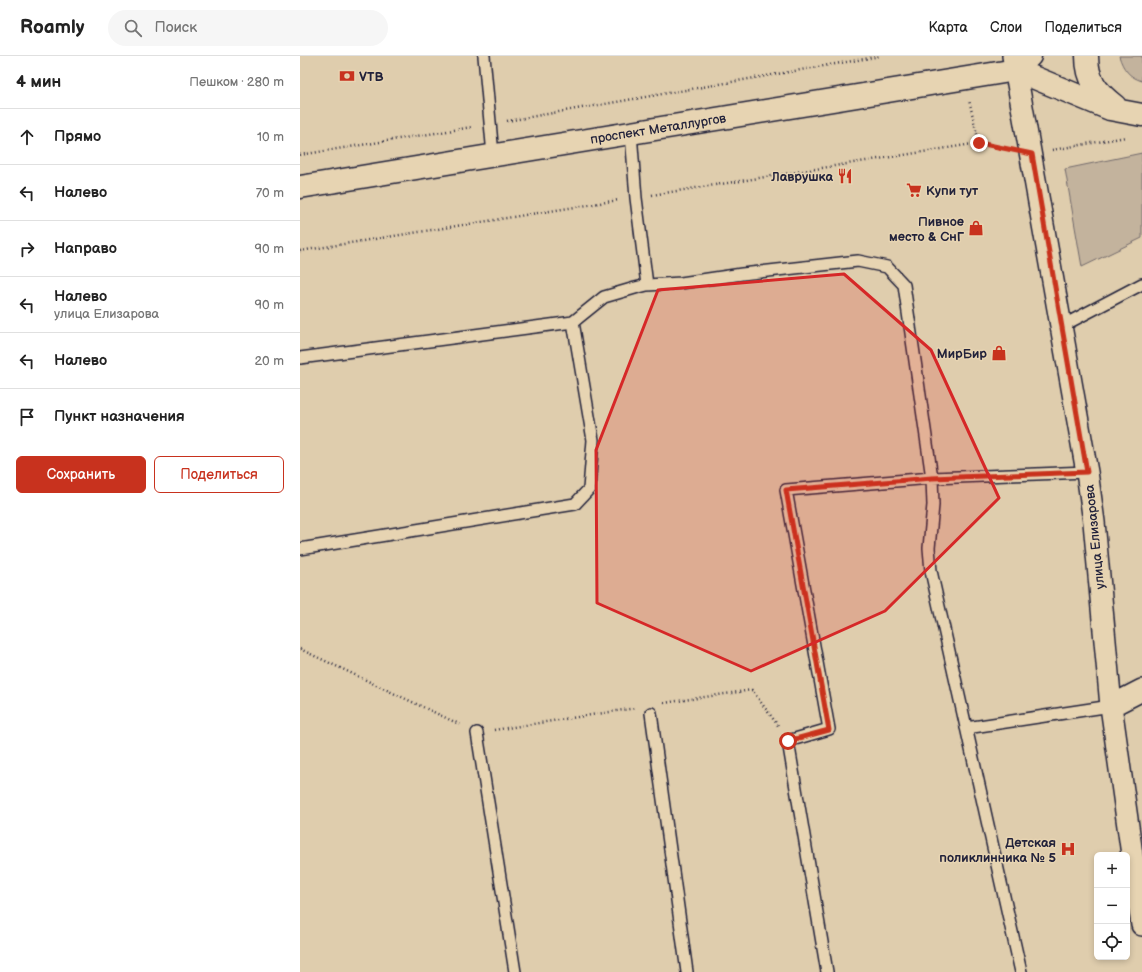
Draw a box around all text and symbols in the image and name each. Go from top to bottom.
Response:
search box [108,10,388,46]
text: Roamly [20,16,84,39]
icon: search [122,17,144,39]
text: Поиск [154,18,197,37]
text: Карта [928,19,968,36]
text: Слои [990,19,1022,36]
text: Поделиться [1044,19,1122,36]
bank icon: VTB [338,67,356,85]
place label: VTB [359,69,384,85]
text: 4 мин [16,72,61,92]
text: Пешком · 280 m [189,74,284,90]
street label: проспект Металлургов [589,110,727,148]
icon: ahead [16,126,38,148]
text: Прямо [54,127,101,146]
text: 10 m [257,129,284,145]
route end [970,134,988,152]
restaurant icon: Лаврушка [836,167,854,185]
place label: Лаврушка [770,169,833,185]
supermarket icon: Купи тут [905,181,923,199]
icon: left [16,182,38,204]
text: Налево [54,183,107,202]
place label: Купи тут [926,183,979,199]
text: 70 m [256,185,284,201]
place label: Пивное место & СнГ [889,214,965,245]
shop icon: Пивное место & СнГ [967,219,985,237]
icon: right [16,238,38,260]
text: Направо [54,239,117,258]
text: 90 m [255,241,284,257]
text: Налево [54,287,107,306]
icon: left [16,294,38,316]
text: 90 m [255,297,284,313]
text: улица Елизарова [54,306,159,322]
shop icon: МирБир [990,344,1008,362]
place label: МирБир [937,346,987,362]
icon: left [16,350,38,372]
text: Налево [54,351,107,370]
text: 20 m [254,353,284,369]
icon: arrive [16,406,38,428]
text: Пункт назначения [54,407,185,426]
button: Сохранить [16,456,146,493]
button: Поделиться [154,456,284,493]
street label: улица Елизарова [1082,483,1108,590]
route start [779,732,797,750]
place label: Детская поликлинника № 5 [939,835,1056,866]
hospital icon: Детская поликлинника № 5 [1059,840,1077,858]
map controls [1094,852,1130,960]
button: + [1094,852,1130,888]
button: − [1094,888,1130,924]
button: locate [1094,924,1130,960]

